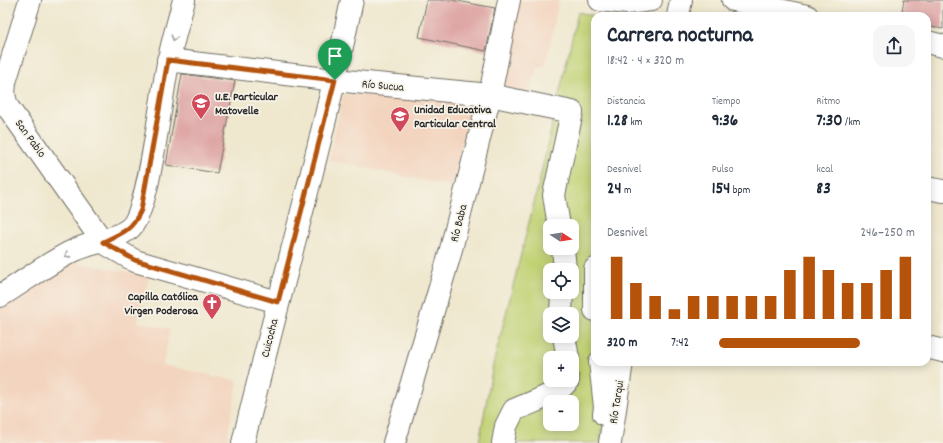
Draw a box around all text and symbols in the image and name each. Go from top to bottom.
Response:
text: Carrera nocturna [607,21,753,52]
button: share [873,25,915,67]
one-way arrow [170,34,179,41]
pin [318,39,352,80]
icon: arrive [324,45,346,67]
text: 18:42 · 4 × 320 m [607,52,684,71]
street label: Río Sucua [361,76,405,97]
place label: U.E. Particular Matovelle [215,89,279,120]
school or university icon: U.E. Particular Matovelle [190,92,212,120]
text: Distancia [607,94,645,110]
text: Tiempo [712,94,740,110]
text: Ritmo [816,94,840,110]
place label: Unidad Educativa Particular Central [414,102,496,133]
school or university icon: Unidad Educativa Particular Central [389,105,411,133]
text: 1.28 [607,110,628,134]
text: 9:36 [712,110,738,134]
text: 7:30 [816,110,842,134]
text: km [628,115,642,131]
text: /km [842,115,860,131]
street label: San Pablo [10,116,50,162]
text: Desnivel [607,162,641,178]
text: Pulso [712,162,734,178]
text: kcal [816,162,833,178]
text: 24 [607,178,621,202]
text: 154 [712,178,730,202]
text: 83 [816,178,831,202]
text: m [621,183,632,199]
text: bpm [730,183,750,199]
street label: Río Baba [447,202,472,244]
north arrow [543,219,579,255]
map controls [543,219,579,431]
text: Desnivel [607,224,648,243]
text: 246–250 m [860,224,915,243]
one-way arrow [64,251,71,258]
button: locate [543,263,579,299]
place label: Capilla Católica Virgen Poderosa [125,289,199,320]
church icon: Capilla Católica Virgen Poderosa [201,292,223,320]
button: layers [543,307,579,343]
street label: Cuicocha [257,317,284,360]
text: 320 m [607,334,637,353]
text: 7:42 [671,334,689,353]
button: + [543,351,579,387]
street label: Río Tarqui [606,379,629,425]
button: − [543,395,579,431]

